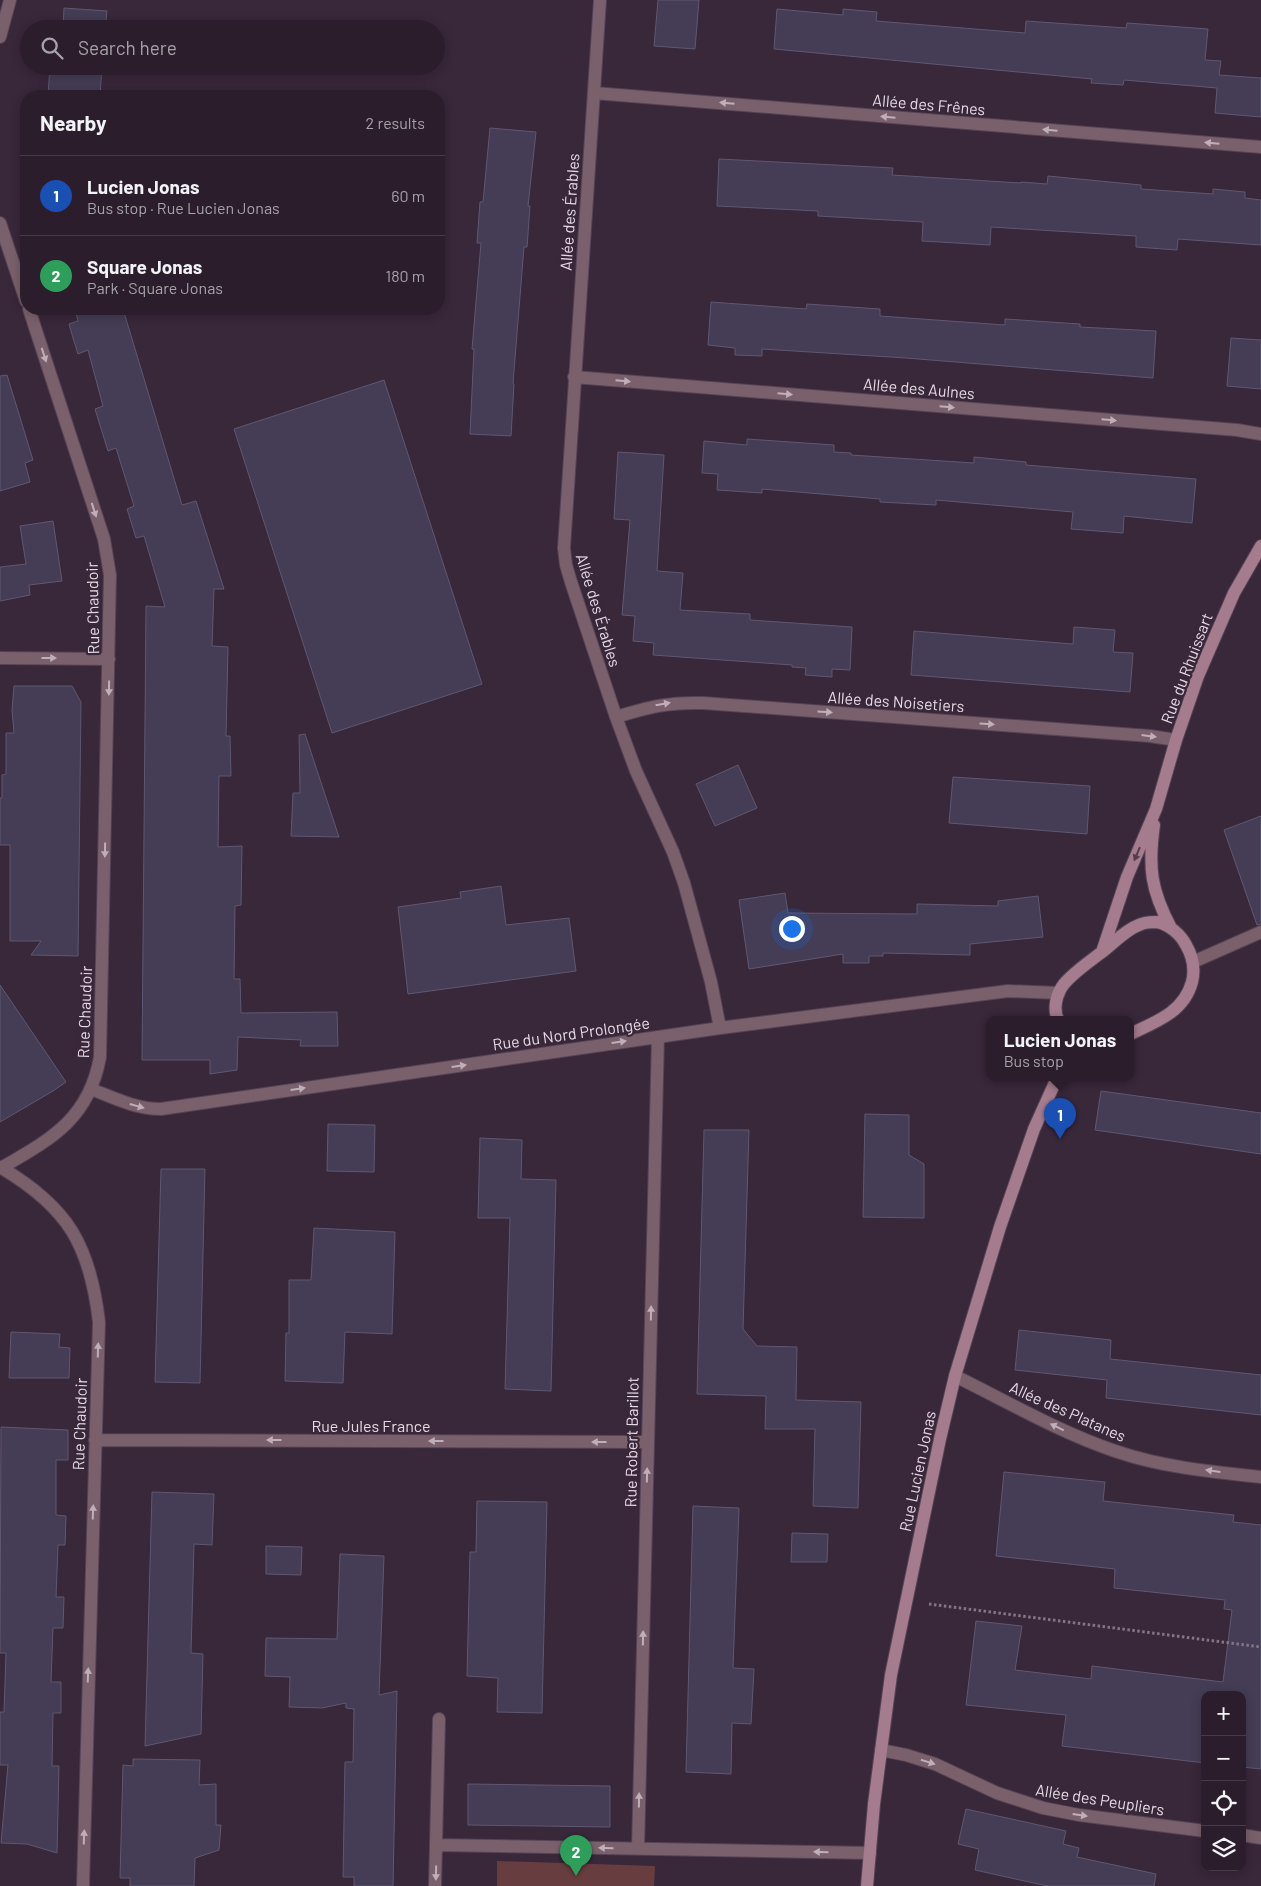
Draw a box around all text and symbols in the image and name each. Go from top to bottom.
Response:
search box [20,20,445,75]
icon: search [38,34,66,62]
text: Search here [78,36,177,59]
street label: Allée des Frênes [872,90,986,118]
one-way arrow [718,99,734,107]
text: Nearby [40,110,106,135]
one-way arrow [880,112,896,120]
text: 2 results [366,113,425,132]
one-way arrow [1042,125,1058,133]
one-way arrow [1204,139,1220,147]
street label: Allée des Érables [555,153,583,271]
text: Lucien Jonas [87,175,199,198]
text: 1 [53,186,59,205]
text: 60 m [391,186,425,205]
text: Bus stop · Rue Lucien Jonas [87,198,280,217]
text: Square Jonas [87,255,202,278]
text: 2 [52,266,60,285]
text: 180 m [386,266,425,285]
text: Park · Square Jonas [87,278,223,297]
one-way arrow [40,348,48,363]
street label: Allée des Aulnes [862,374,976,402]
one-way arrow [615,377,631,385]
one-way arrow [777,390,793,398]
one-way arrow [939,403,955,411]
one-way arrow [1101,416,1117,424]
one-way arrow [91,502,98,517]
street label: Allée des Érables [573,551,625,669]
street label: Rue Chaudoir [82,561,102,654]
street label: Rue du Rhuissart [1156,610,1216,726]
one-way arrow [41,654,57,662]
one-way arrow [104,680,112,696]
street label: Allée des Noisetiers [827,687,965,715]
one-way arrow [655,700,671,708]
one-way arrow [817,708,833,716]
one-way arrow [979,720,995,728]
one-way arrow [1141,732,1157,740]
one-way arrow [101,842,109,858]
one-way arrow [1132,847,1140,861]
your location [779,916,805,942]
street label: Rue Chaudoir [73,965,95,1059]
street label: Rue du Nord Prolongée [491,1013,651,1053]
popup [986,1016,1134,1081]
text: Lucien Jonas [1004,1028,1116,1051]
one-way arrow [612,1038,628,1046]
text: Bus stop [1004,1051,1064,1070]
one-way arrow [451,1061,467,1069]
one-way arrow [290,1085,306,1093]
pin: 1 [1044,1098,1076,1139]
one-way arrow [130,1103,145,1111]
one-way arrow [647,1304,655,1320]
one-way arrow [94,1342,102,1358]
street label: Rue Chaudoir [68,1377,90,1471]
street label: Rue Robert Barillot [620,1377,642,1507]
street label: Allée des Platanes [1007,1377,1129,1445]
street label: Rue Lucien Jonas [895,1409,939,1533]
street label: Rue Jules France [311,1416,431,1435]
one-way arrow [1050,1422,1064,1430]
one-way arrow [265,1436,281,1444]
one-way arrow [428,1437,444,1445]
one-way arrow [590,1438,606,1446]
one-way arrow [643,1467,651,1483]
one-way arrow [1204,1467,1220,1475]
one-way arrow [89,1504,97,1520]
one-way arrow [639,1629,647,1645]
one-way arrow [85,1667,93,1683]
map controls [1201,1691,1246,1871]
button: + [1201,1691,1246,1736]
button: − [1201,1736,1246,1781]
one-way arrow [921,1758,936,1766]
street label: Allée des Peupliers [1034,1779,1166,1819]
button: locate [1201,1781,1246,1826]
one-way arrow [635,1792,643,1808]
one-way arrow [1073,1812,1089,1820]
button: layers [1201,1826,1246,1871]
one-way arrow [80,1829,88,1845]
pin: 2 [560,1835,592,1876]
one-way arrow [598,1844,614,1852]
one-way arrow [813,1848,829,1856]
one-way arrow [431,1865,439,1881]

